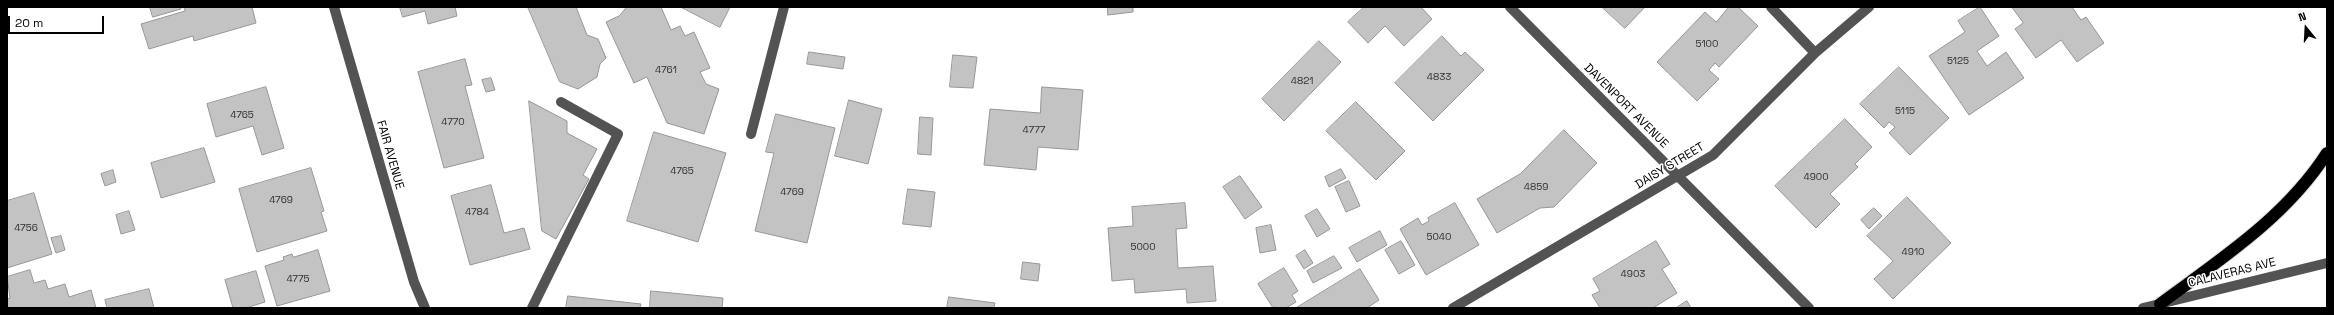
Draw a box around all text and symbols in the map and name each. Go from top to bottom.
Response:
scale bar [10,8,106,34]
north arrow [2286,8,2326,48]
text: N [2297,9,2308,24]
text: 20 m [15,15,43,31]
house number: 5100 [1696,38,1718,50]
house number: 5125 [1947,55,1969,67]
street label: DAVENPORT AVENUE [1581,61,1671,151]
house number: 4761 [655,64,677,76]
house number: 4833 [1427,71,1451,83]
house number: 4821 [1291,75,1313,87]
house number: 5115 [1895,105,1915,117]
house number: 4765 [230,109,254,121]
house number: 4770 [441,116,465,128]
street label: FAIR AVENUE [373,119,407,191]
house number: 4777 [1023,124,1045,136]
street label: DAISY STREET [1633,140,1707,192]
house number: 4765 [670,165,694,177]
house number: 4900 [1803,171,1829,183]
house number: 4859 [1524,181,1548,193]
house number: 4769 [780,186,804,198]
house number: 4769 [269,194,293,206]
house number: 4784 [465,206,489,218]
house number: 4756 [14,222,38,234]
house number: 5040 [1426,231,1452,243]
house number: 5000 [1130,241,1156,253]
house number: 4910 [1902,246,1924,258]
street label: CALAVERAS AVE [2187,255,2277,291]
house number: 4903 [1621,268,1645,280]
house number: 4775 [286,273,310,285]

